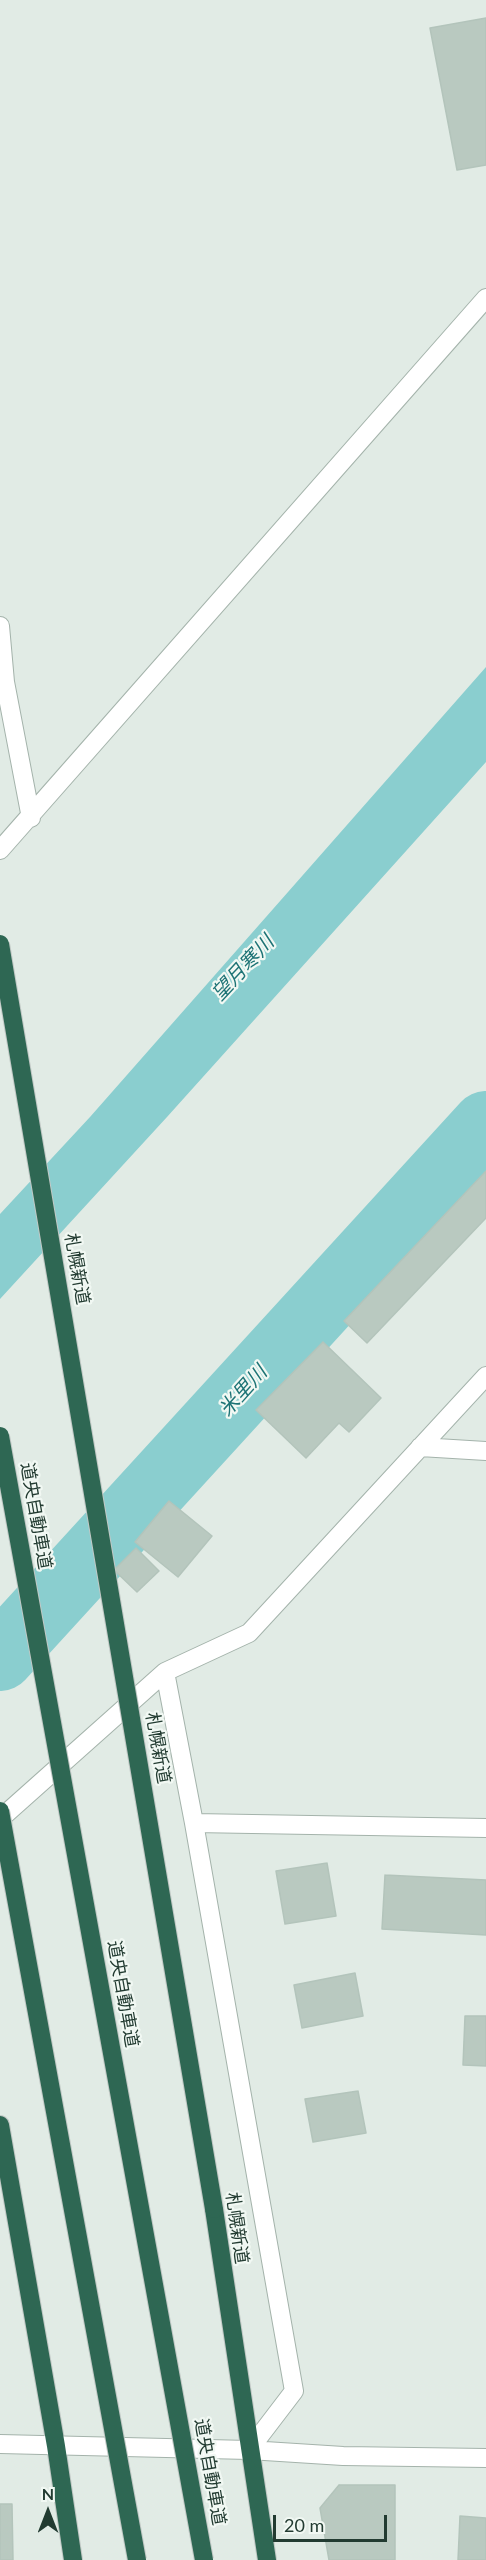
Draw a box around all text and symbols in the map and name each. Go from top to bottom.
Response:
water label: 望月寒川 [207,931,279,1005]
street label: 札幌新道 [60,1232,94,1306]
water label: 米里川 [214,1361,272,1421]
street label: 道央自動車道 [16,1461,56,1571]
street label: 札幌新道 [141,1711,175,1785]
street label: 道央自動車道 [103,1939,143,2049]
street label: 札幌新道 [221,2191,253,2265]
street label: 道央自動車道 [190,2417,230,2527]
north arrow [18,2482,78,2542]
text: N [42,2484,54,2503]
scale bar [276,2503,390,2541]
text: 20 m [284,2514,324,2536]

